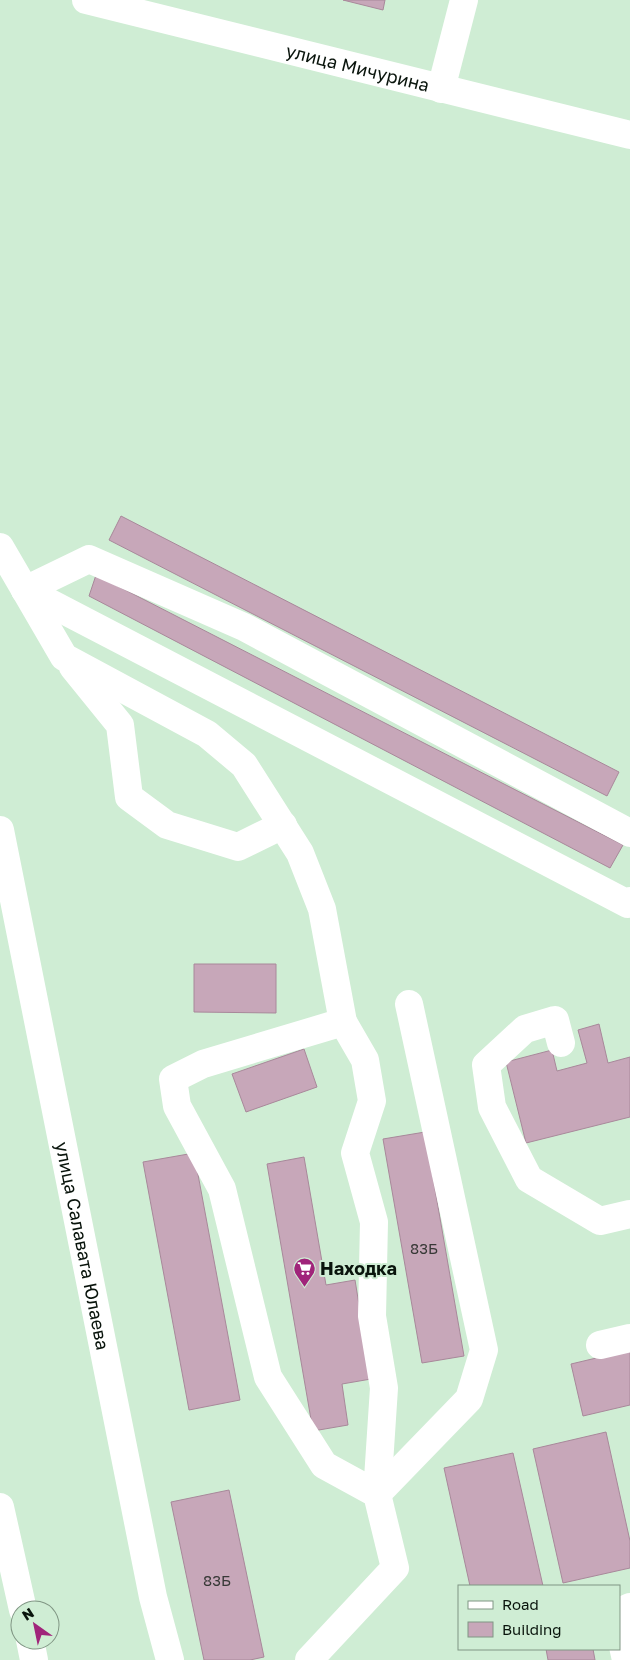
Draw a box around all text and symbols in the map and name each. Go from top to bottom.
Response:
street label: улица Мичурина [284,39,432,96]
street label: улица Салавата Юлаева [51,1140,114,1352]
house number: 83Б [410,1239,438,1257]
supermarket icon: Находка [292,1256,316,1287]
place label: Находка [320,1257,397,1279]
house number: 83Б [203,1571,231,1589]
legend [458,1585,620,1650]
text: Road [502,1595,539,1613]
north arrow [10,1600,60,1650]
text: N [19,1604,37,1624]
text: Building [502,1620,562,1638]

